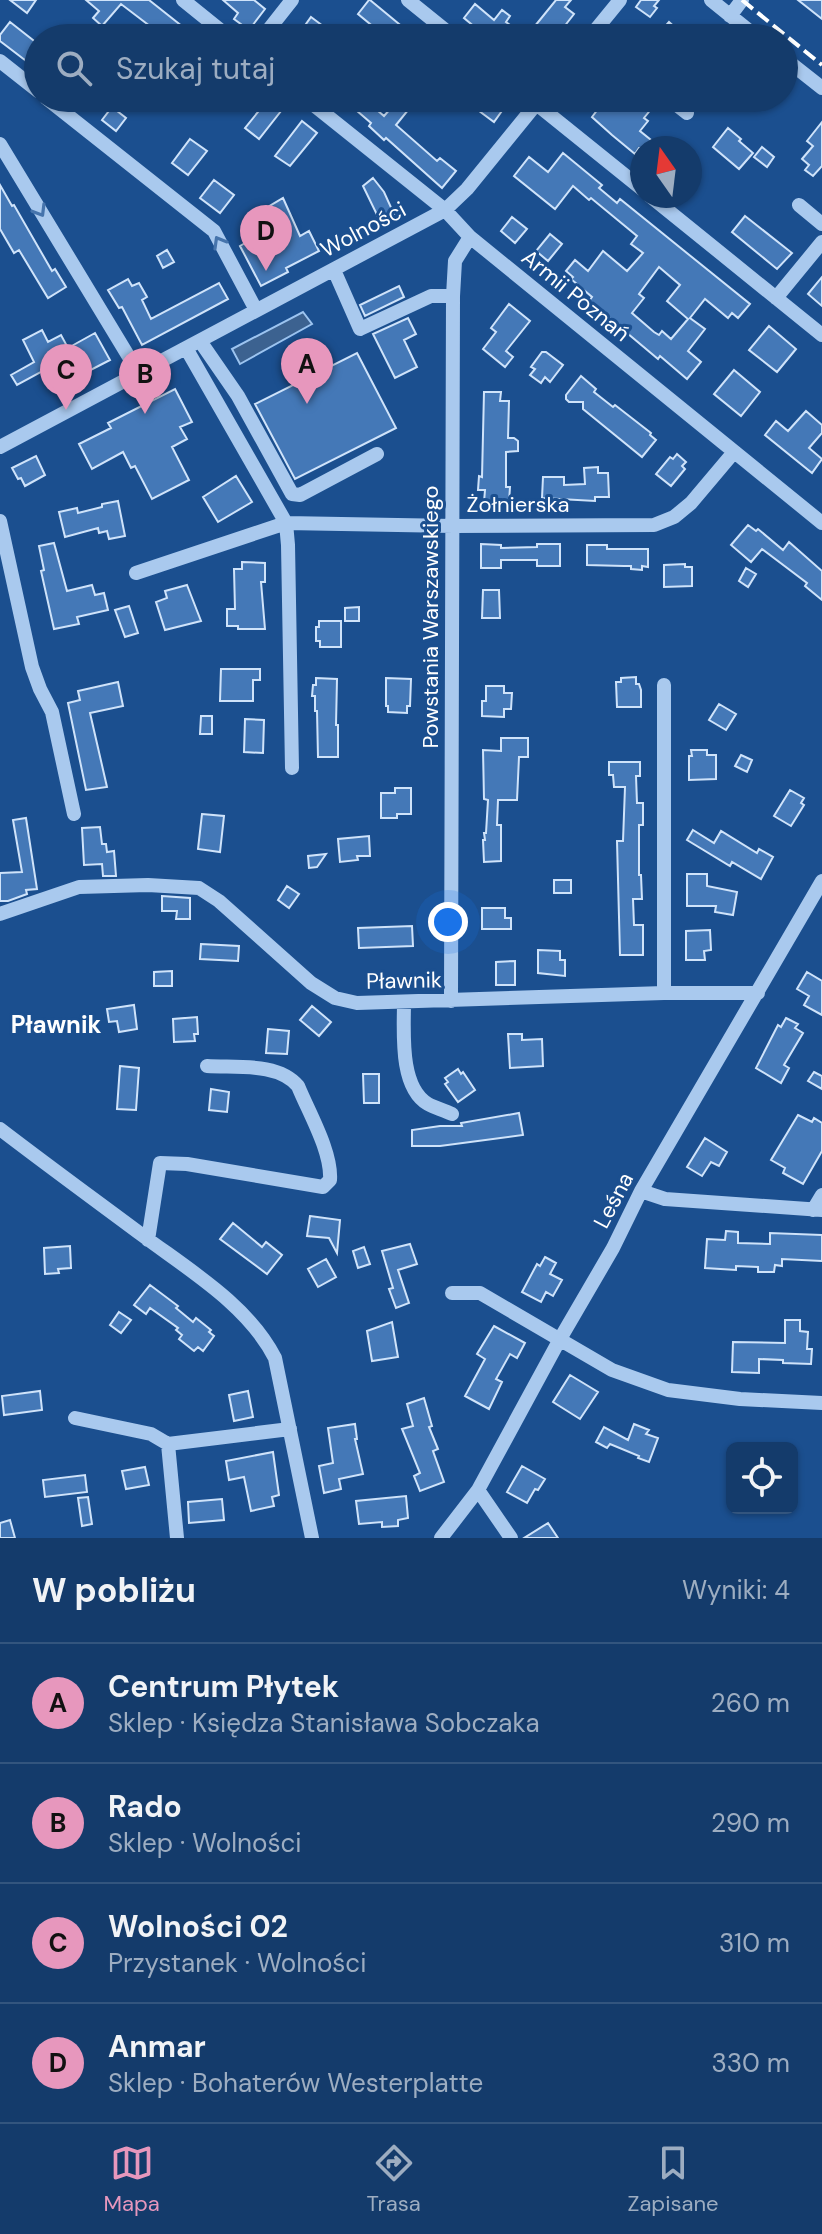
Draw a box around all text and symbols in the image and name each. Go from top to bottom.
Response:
search box [24,24,798,112]
icon: search [52,46,96,90]
text: Szukaj tutaj [116,49,275,88]
north arrow [630,136,702,208]
street label: Wolności [315,195,411,264]
one-way arrow [30,202,46,217]
pin: D [240,205,292,271]
one-way arrow [213,236,229,250]
street label: Armii Poznań [516,243,636,348]
pin: A [281,338,333,404]
pin: C [40,344,92,410]
pin: B [119,348,171,414]
street label: Powstania Warszawskiego [416,485,445,749]
street label: Żołnierska [466,490,570,519]
your location [428,902,468,942]
street label: Pławnik [366,965,442,996]
district label: Pławnik [11,1009,101,1040]
street label: Leśna [587,1167,640,1233]
map controls [726,1442,798,1514]
button: locate [726,1442,798,1514]
text: W pobliżu [32,1568,196,1613]
text: Wyniki: 4 [682,1573,790,1607]
text: Centrum Płytek [108,1667,339,1706]
text: A [49,1686,67,1720]
text: 260 m [711,1686,790,1720]
text: Sklep · Księdza Stanisława Sobczaka [108,1706,540,1740]
text: Rado [108,1787,182,1826]
text: B [50,1806,66,1840]
text: 290 m [711,1806,790,1840]
text: Sklep · Wolności [108,1826,302,1860]
text: Wolności 02 [108,1907,288,1946]
text: C [48,1926,68,1960]
text: 310 m [719,1926,790,1960]
text: Przystanek · Wolności [108,1946,366,1980]
text: Anmar [108,2027,206,2066]
text: D [49,2046,67,2080]
text: 330 m [711,2046,790,2080]
text: Sklep · Bohaterów Westerplatte [108,2066,483,2100]
tab: Mapa [103,2141,160,2218]
tab: Trasa [366,2141,421,2218]
tab: Zapisane [628,2141,719,2218]

